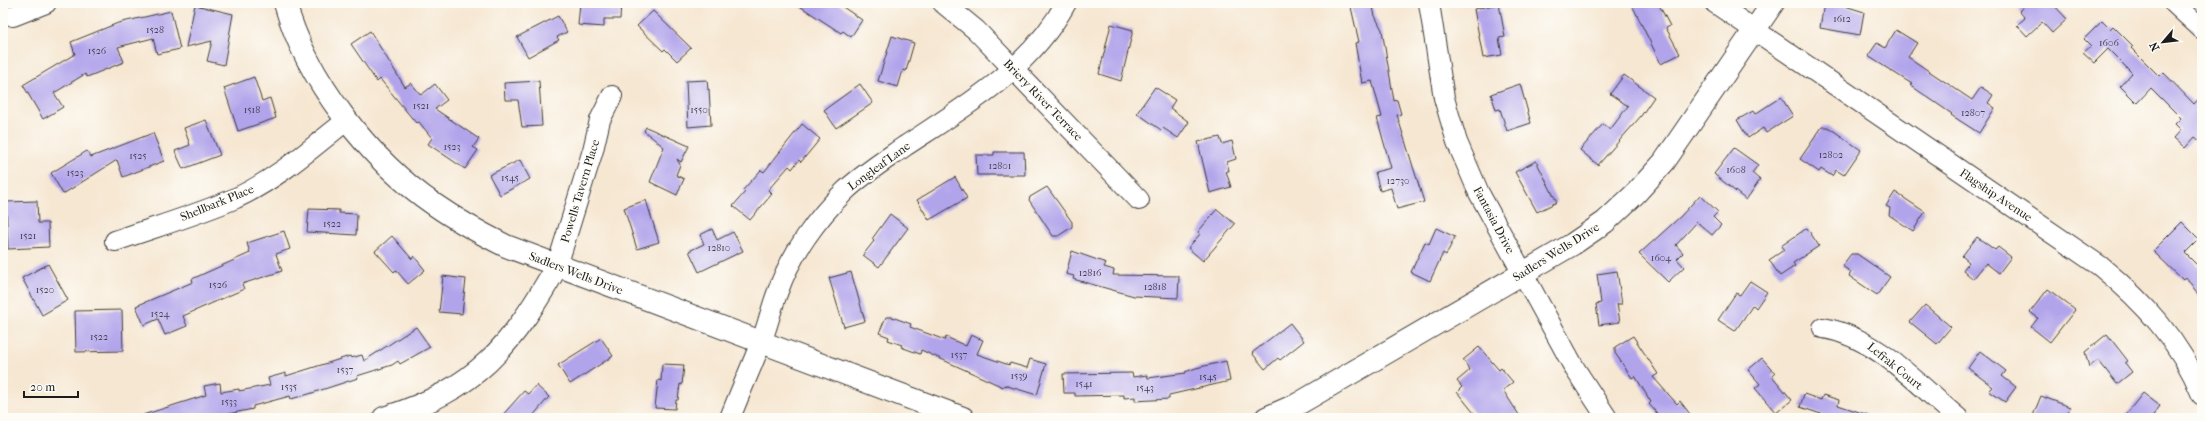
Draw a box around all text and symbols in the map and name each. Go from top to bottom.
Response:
house number: 1612 [1833,13,1851,25]
north arrow [2143,22,2183,62]
house number: 1528 [146,24,164,36]
house number: 1606 [2099,37,2120,49]
text: N [2147,39,2162,53]
house number: 1526 [88,45,107,57]
street label: Briery River Terrace [1001,56,1086,144]
house number: 1521 [413,100,429,112]
house number: 1518 [244,104,260,116]
house number: 1550 [690,104,708,116]
house number: 12807 [1961,107,1985,119]
street label: Powells Tavern Place [558,138,602,244]
street label: Longleaf Lane [845,139,913,193]
house number: 1523 [443,141,461,153]
house number: 12802 [1819,149,1843,161]
house number: 1525 [129,150,147,162]
house number: 12801 [989,160,1011,172]
house number: 1608 [1726,164,1746,176]
street label: Flagship Avenue [1957,166,2035,224]
house number: 1523 [66,167,84,179]
house number: 1545 [501,172,519,184]
house number: 12730 [1386,175,1410,187]
street label: Shellbark Place [178,182,256,224]
street label: Fantasia Drive [1470,184,1518,256]
house number: 1522 [323,218,341,230]
street label: Sadlers Wells Drive [1510,220,1602,284]
house number: 1521 [20,230,36,242]
house number: 12810 [708,242,730,254]
street label: Sadlers Wells Drive [527,249,625,297]
house number: 1604 [1651,252,1672,264]
house number: 12816 [1079,267,1102,279]
house number: 1526 [209,279,228,291]
house number: 12818 [1144,281,1166,293]
house number: 1520 [36,284,54,296]
house number: 1524 [151,308,171,320]
house number: 1522 [90,331,108,343]
street label: Lefrak Court [1865,340,1926,393]
house number: 1537 [951,349,968,361]
house number: 1537 [337,364,354,376]
house number: 1539 [1010,370,1028,382]
house number: 1545 [1199,371,1217,383]
scale bar [24,373,78,399]
house number: 1541 [1075,378,1093,390]
text: 20 m [30,380,55,394]
house number: 1535 [281,381,297,393]
house number: 1543 [1136,382,1154,394]
house number: 1533 [221,396,237,408]

